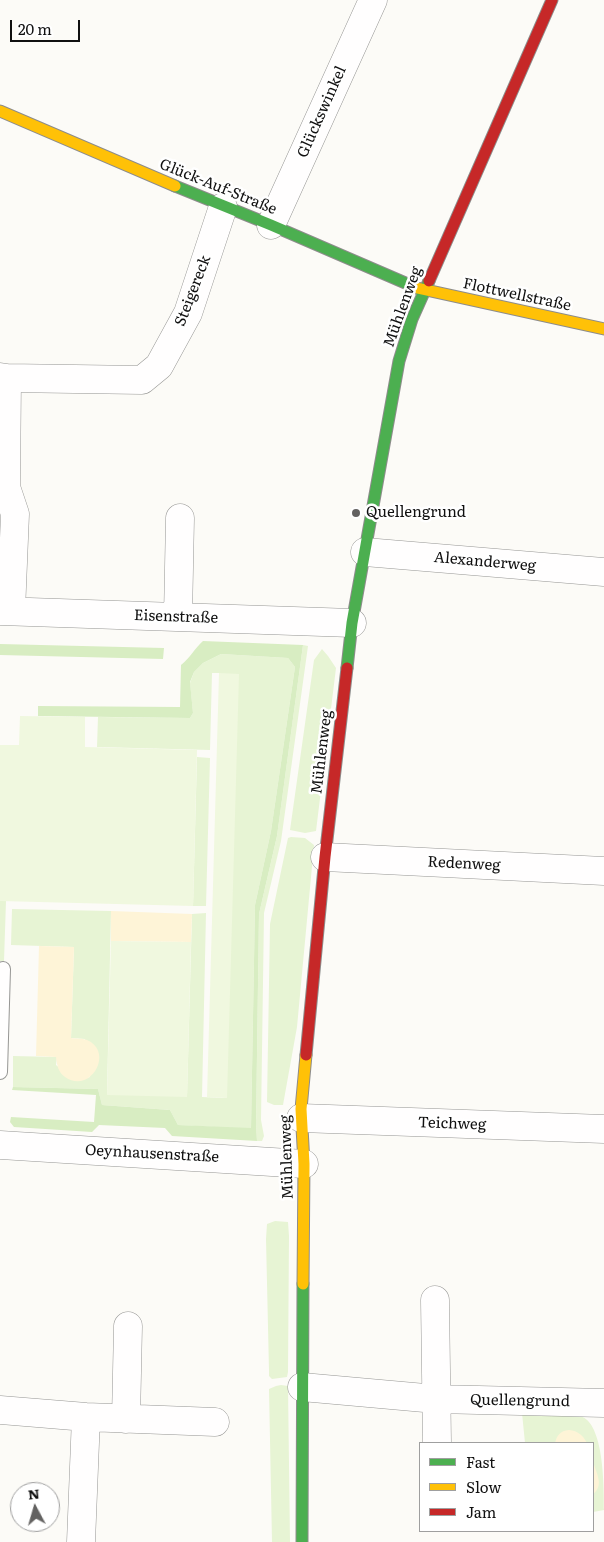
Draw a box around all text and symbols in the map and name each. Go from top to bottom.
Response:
scale bar [12,10,82,42]
text: 20 m [18,17,52,40]
street label: Glückswinkel [294,63,350,161]
street label: Glück-Auf-Straße [157,155,279,219]
street label: Steigereck [171,253,215,329]
street label: Mühlenweg [380,264,426,350]
street label: Flottwellstraße [461,275,573,315]
place label: Quellengrund [366,504,466,522]
marker: Quellengrund [350,507,362,519]
street label: Alexanderweg [433,549,537,575]
street label: Eisenstraße [134,607,218,627]
street label: Mühlenweg [308,709,336,795]
street label: Redenweg [427,853,501,875]
street label: Mühlenweg [277,1114,297,1200]
street label: Teichweg [418,1114,486,1134]
street label: Oeynhausenstraße [84,1141,220,1167]
street label: Quellengrund [470,1391,570,1411]
legend [419,1442,594,1532]
text: Fast [466,1450,495,1473]
text: Slow [466,1475,501,1498]
north arrow [10,1482,60,1532]
text: N [27,1483,40,1504]
text: Jam [466,1500,496,1523]

